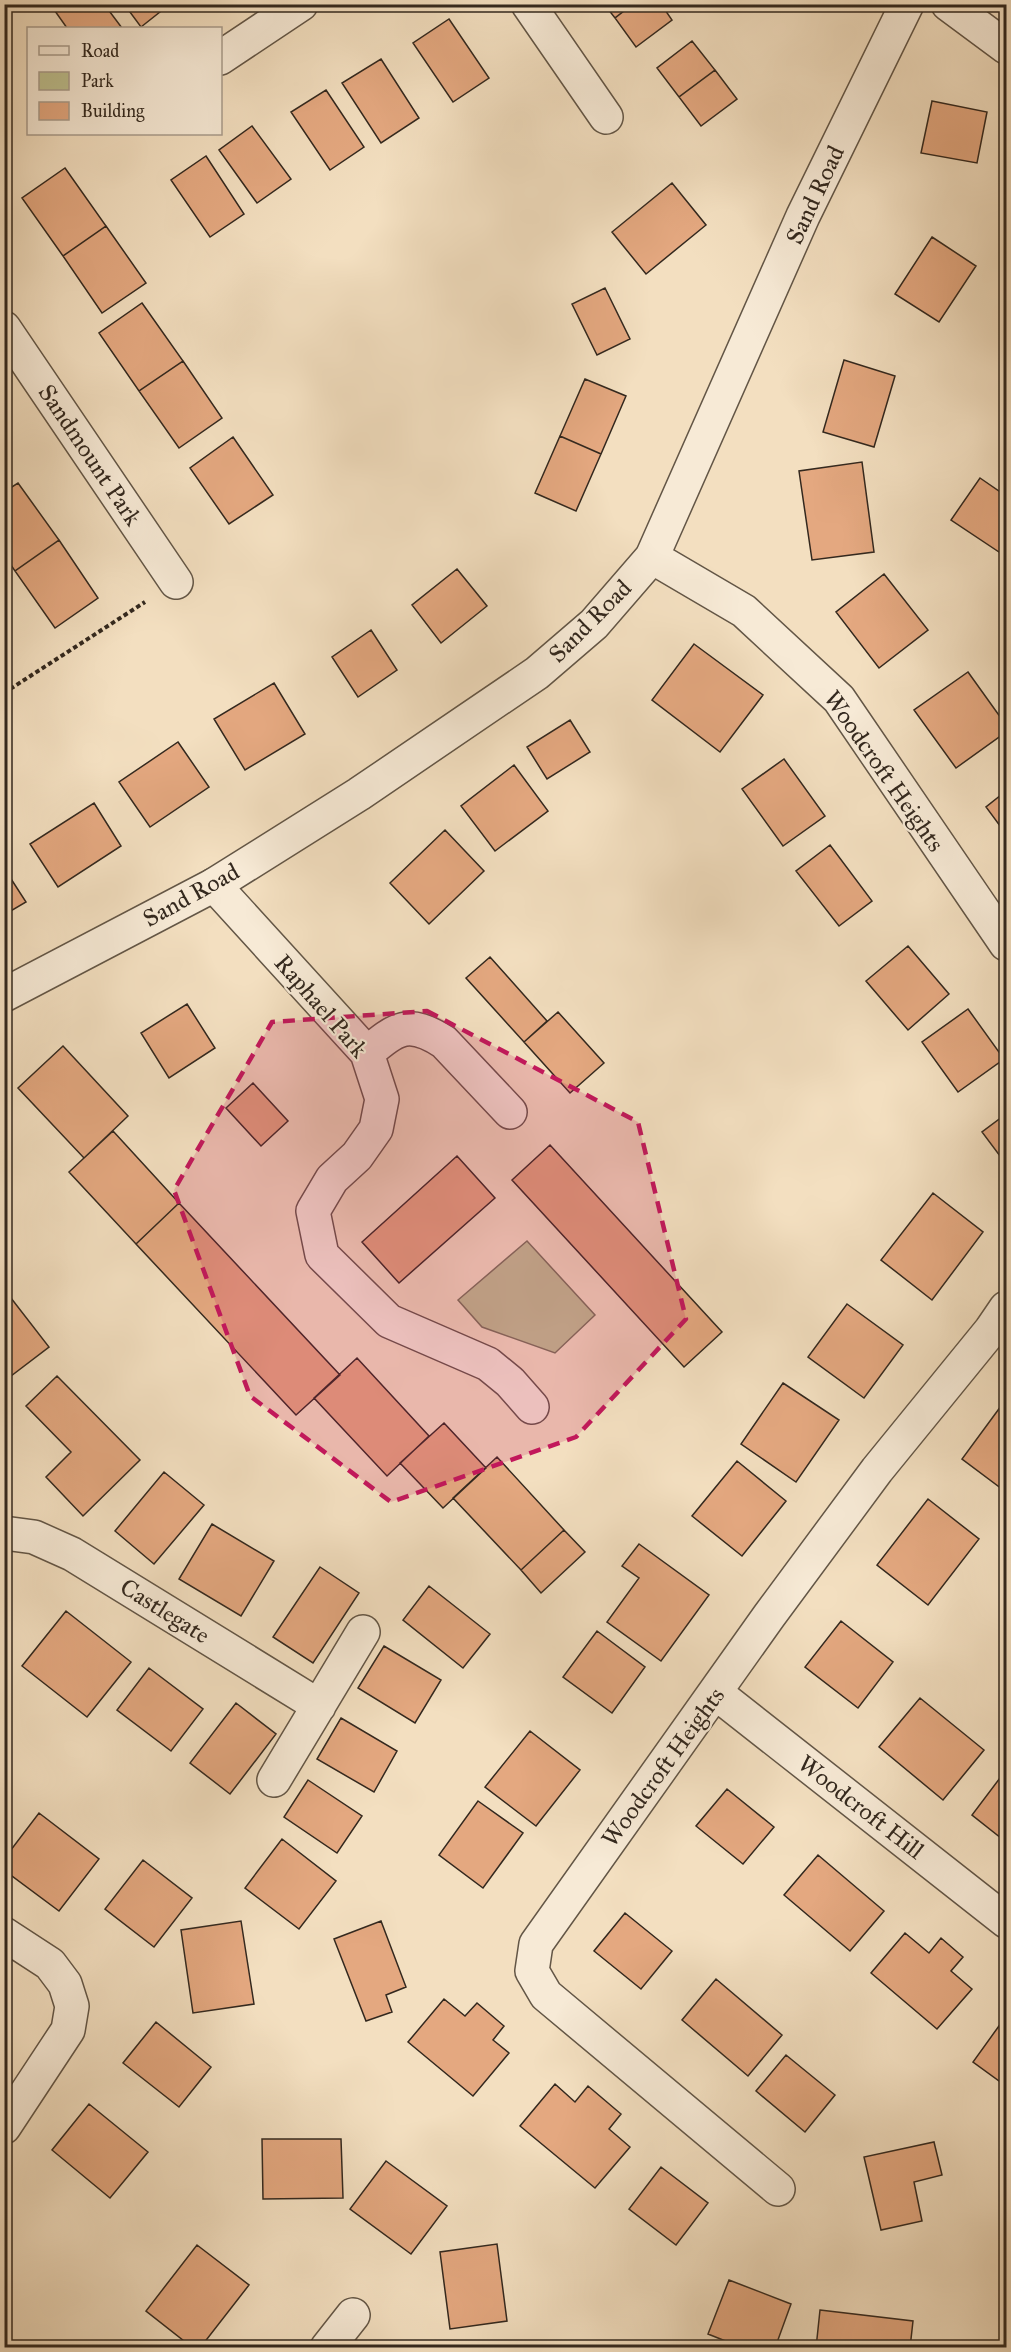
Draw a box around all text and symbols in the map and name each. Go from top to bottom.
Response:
legend [27,27,222,135]
text: Road [81,40,119,62]
text: Park [81,70,114,92]
text: Building [81,100,145,123]
street label: Sand Road [779,141,851,249]
street label: Sandmount Park [32,379,149,532]
street label: Sand Road [542,573,638,669]
street label: Woodcroft Heights [817,685,951,857]
street label: Sand Road [138,856,244,934]
street label: Raphael Park [268,948,375,1065]
street label: Castlegate [115,1572,215,1650]
street label: Woodcroft Heights [595,1681,731,1853]
street label: Woodcroft Hill [792,1748,930,1866]

